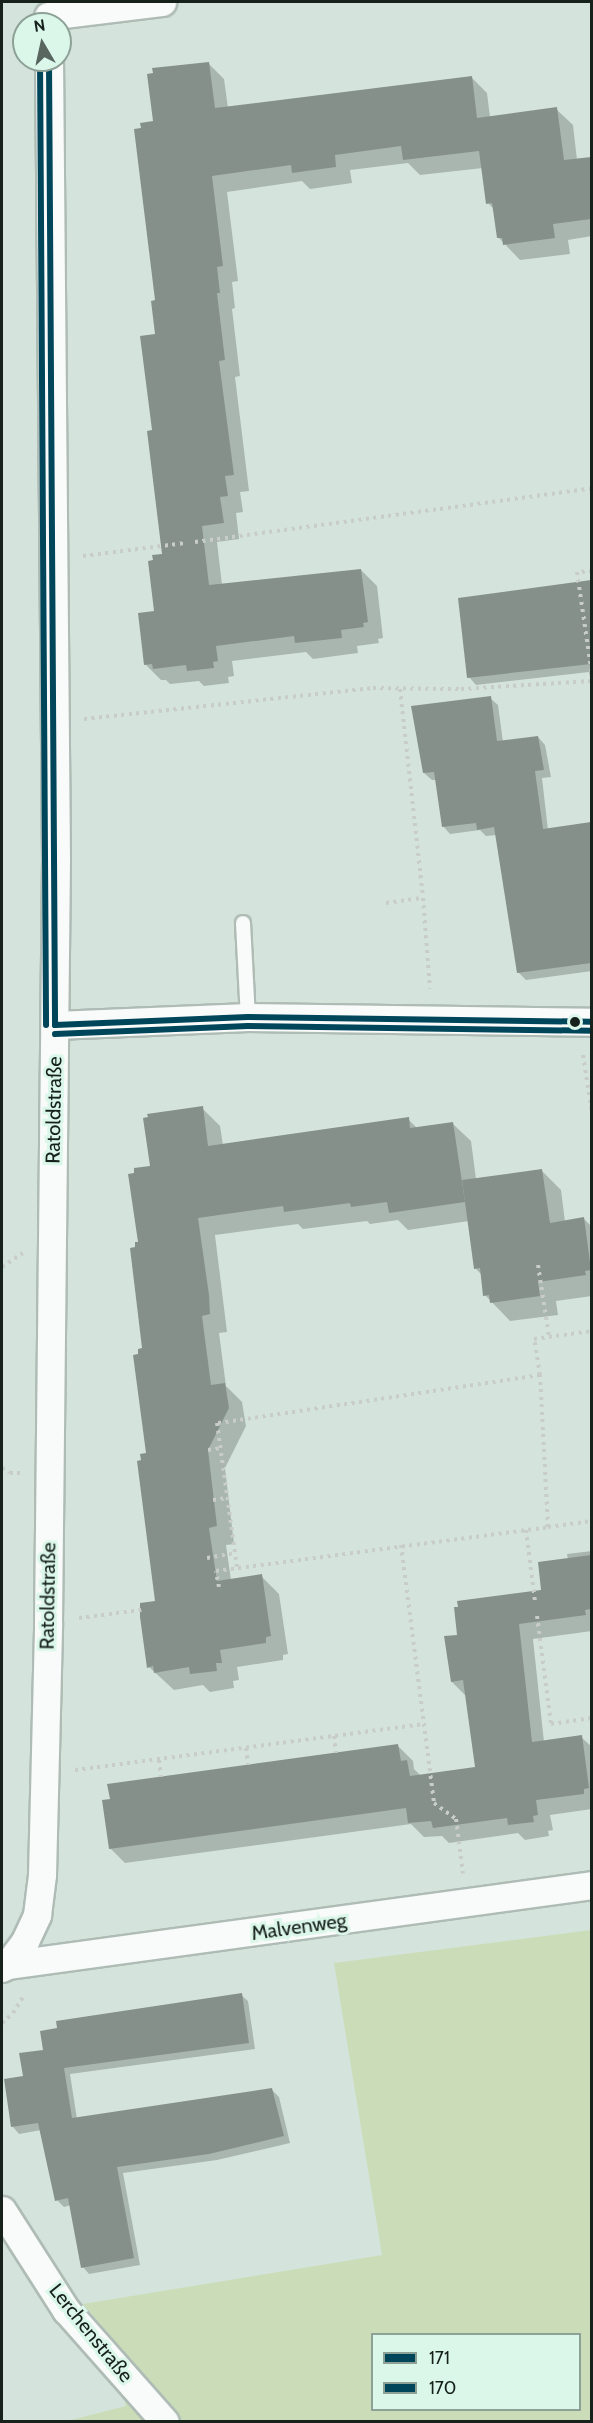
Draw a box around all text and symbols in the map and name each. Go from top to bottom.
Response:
north arrow [12,12,72,72]
text: N [32,15,46,36]
unlabelled marker [569,1016,581,1028]
street label: Ratoldstraße [41,1056,67,1164]
street label: Ratoldstraße [35,1542,61,1650]
street label: Malvenweg [250,1908,348,1946]
street label: Lerchenstraße [44,2279,138,2387]
legend [371,2333,581,2411]
text: 171 [429,2347,450,2369]
text: 170 [429,2377,456,2399]

